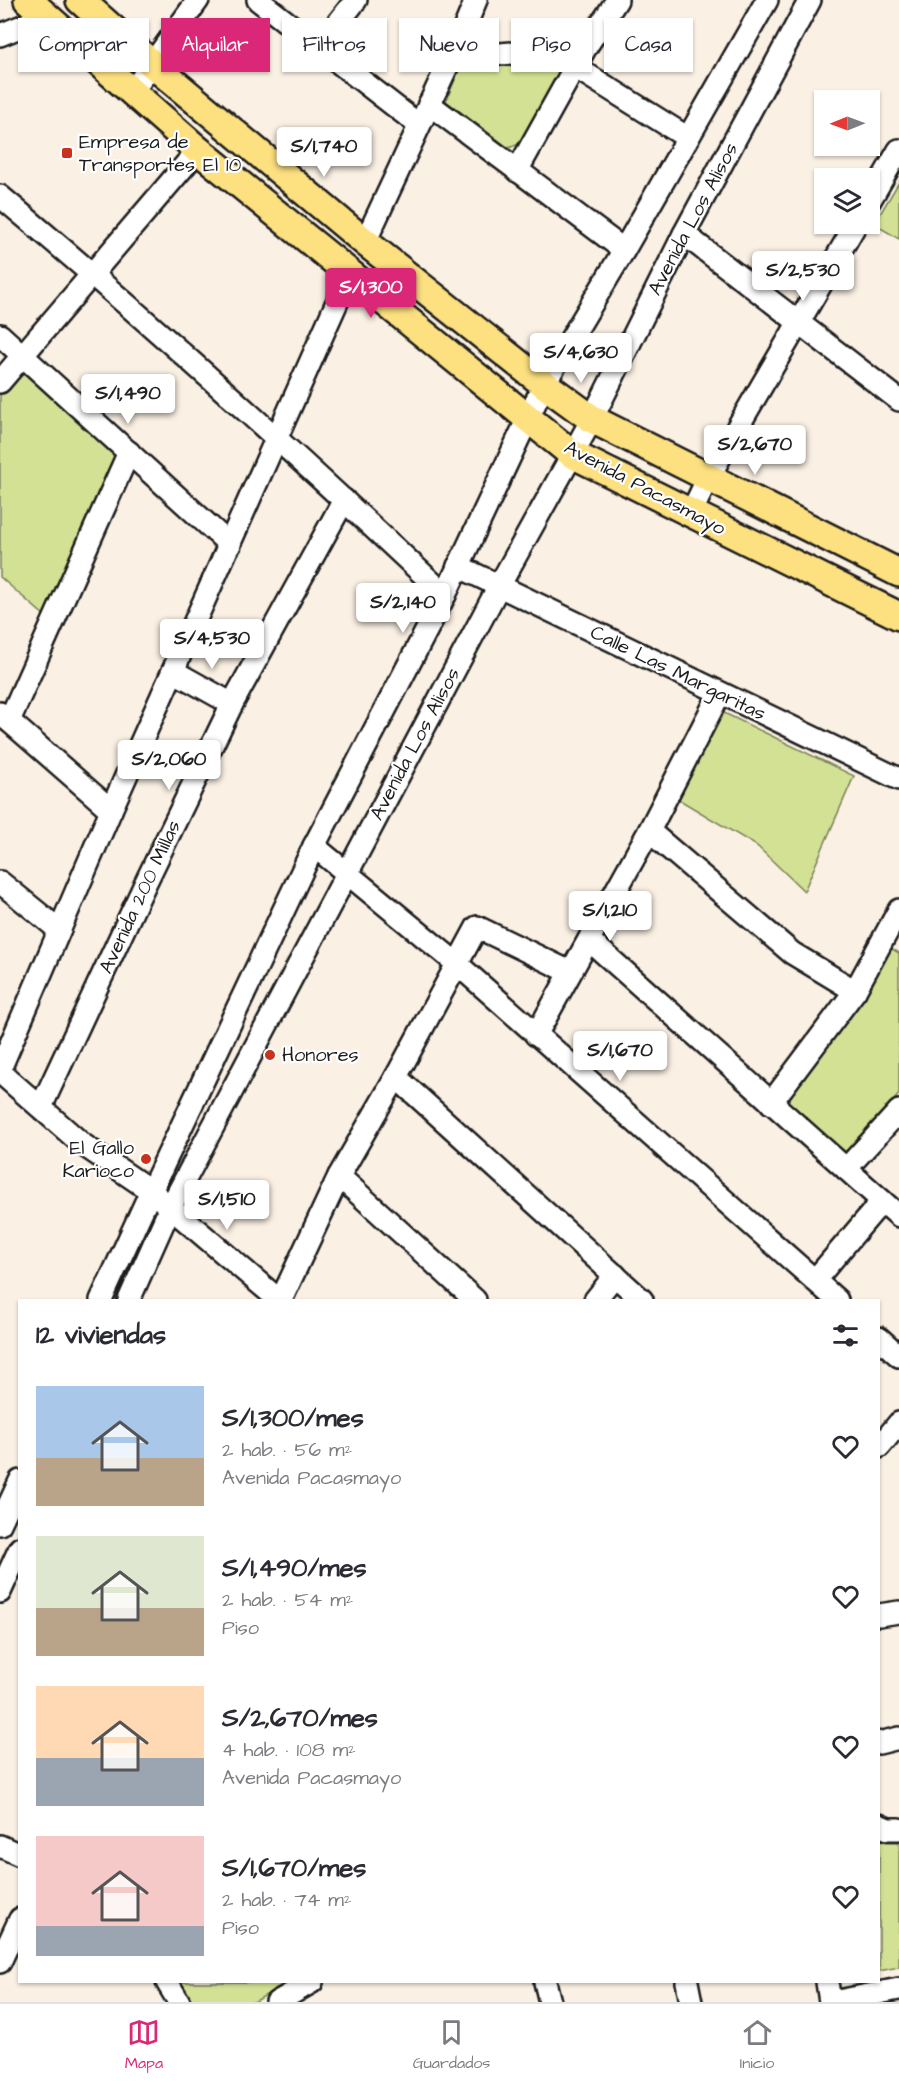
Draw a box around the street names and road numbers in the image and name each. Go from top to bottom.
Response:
street label: Avenida Los Alisos [641,138,745,300]
street label: Avenida Pacasmayo [559,434,731,543]
street label: Calle Las Margaritas [585,618,770,729]
street label: Avenida Los Alisos [363,663,467,825]
street label: Avenida 200 Millas [92,816,188,978]

